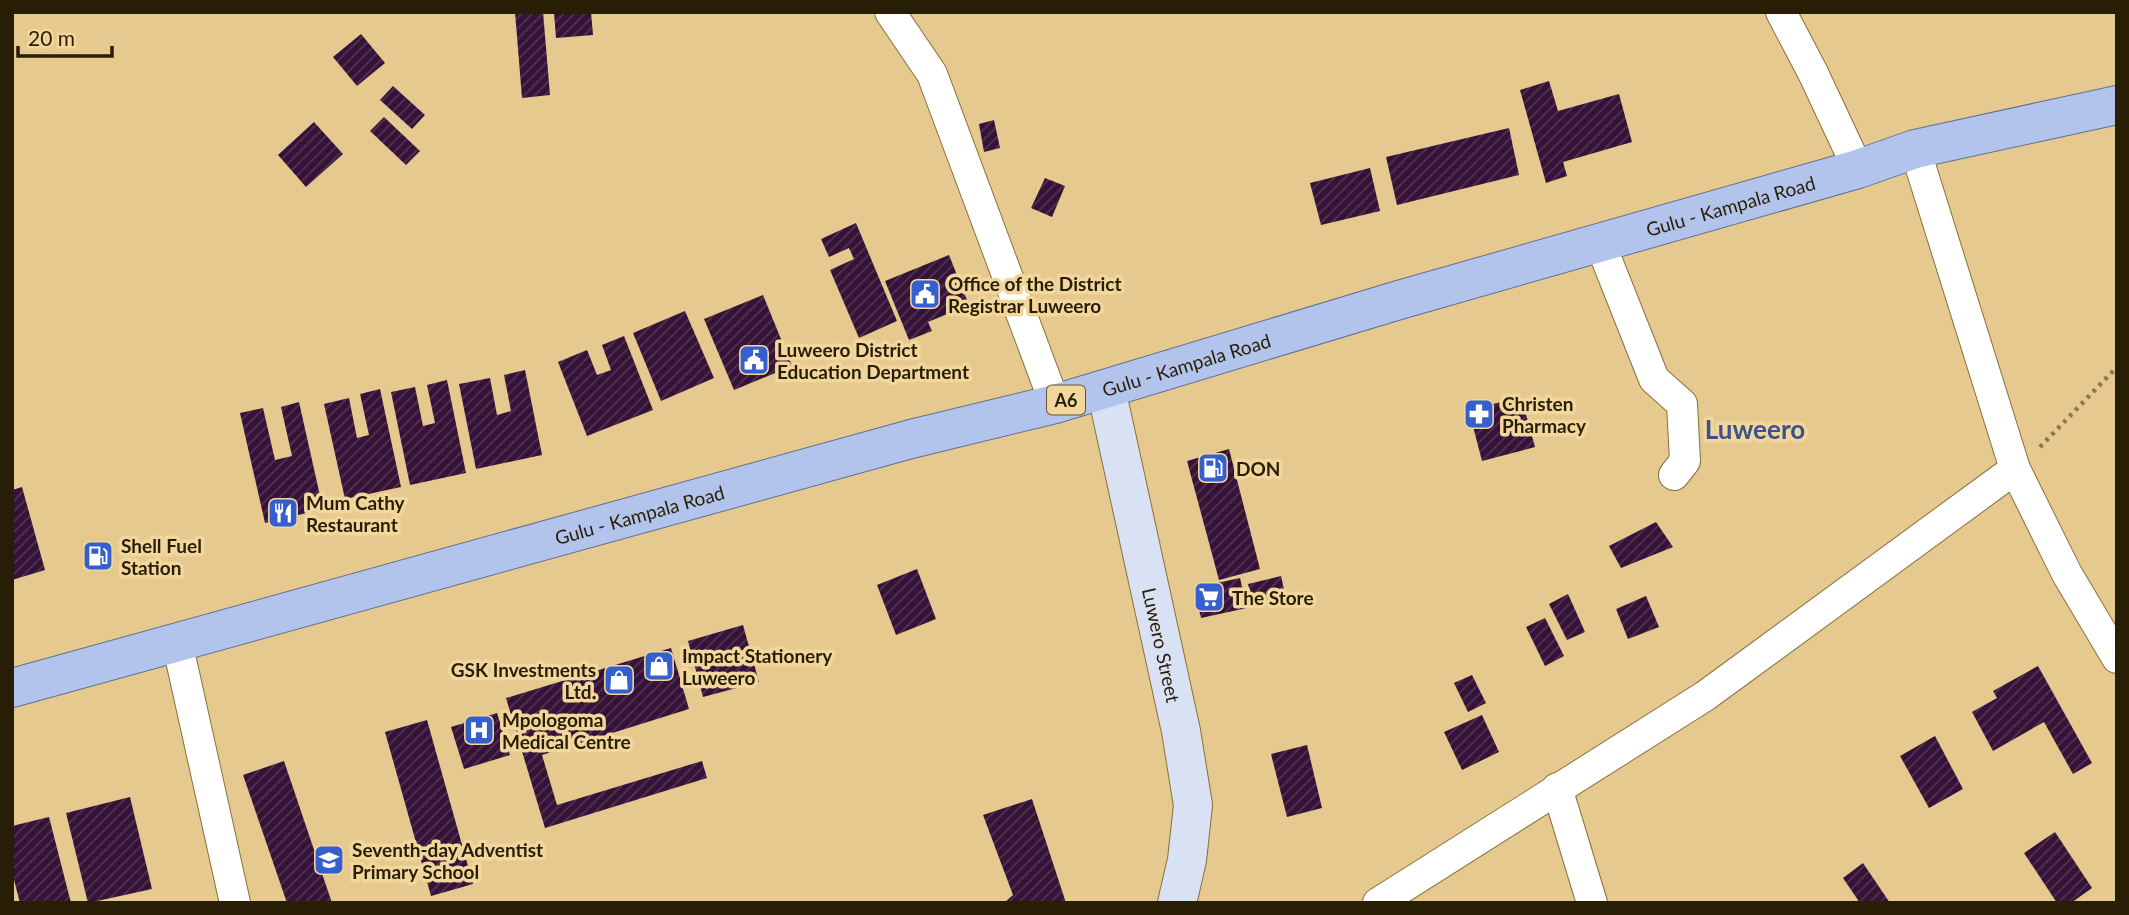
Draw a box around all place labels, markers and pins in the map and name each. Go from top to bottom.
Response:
place label: Office of the District Registrar Luweero [948,272,1122,317]
public building icon: Office of the District Registrar Luweero [908,277,942,311]
place label: Luweero District Education Department [777,338,969,383]
public building icon: Luweero District Education Department [737,343,771,377]
place label: Christen Pharmacy [1502,392,1587,437]
pharmacy icon: Christen Pharmacy [1462,397,1496,431]
fuel station icon: DON [1196,451,1230,485]
place label: DON [1236,457,1280,480]
place label: Mum Cathy Restaurant [306,491,406,536]
restaurant icon: Mum Cathy Restaurant [266,496,300,530]
place label: Shell Fuel Station [121,534,202,579]
fuel station icon: Shell Fuel Station [81,539,115,573]
supermarket icon: The Store [1192,580,1226,614]
place label: The Store [1232,586,1314,609]
place label: Impact Stationery Luweero [682,644,833,689]
shop icon: Impact Stationery Luweero [642,649,676,683]
place label: GSK Investments Ltd. [451,658,596,703]
shop icon: GSK Investments Ltd. [602,663,636,697]
place label: Mpologoma Medical Centre [502,708,631,753]
hospital icon: Mpologoma Medical Centre [462,713,496,747]
place label: Seventh-day Adventist Primary School [352,838,543,883]
school or university icon: Seventh-day Adventist Primary School [312,843,346,877]

